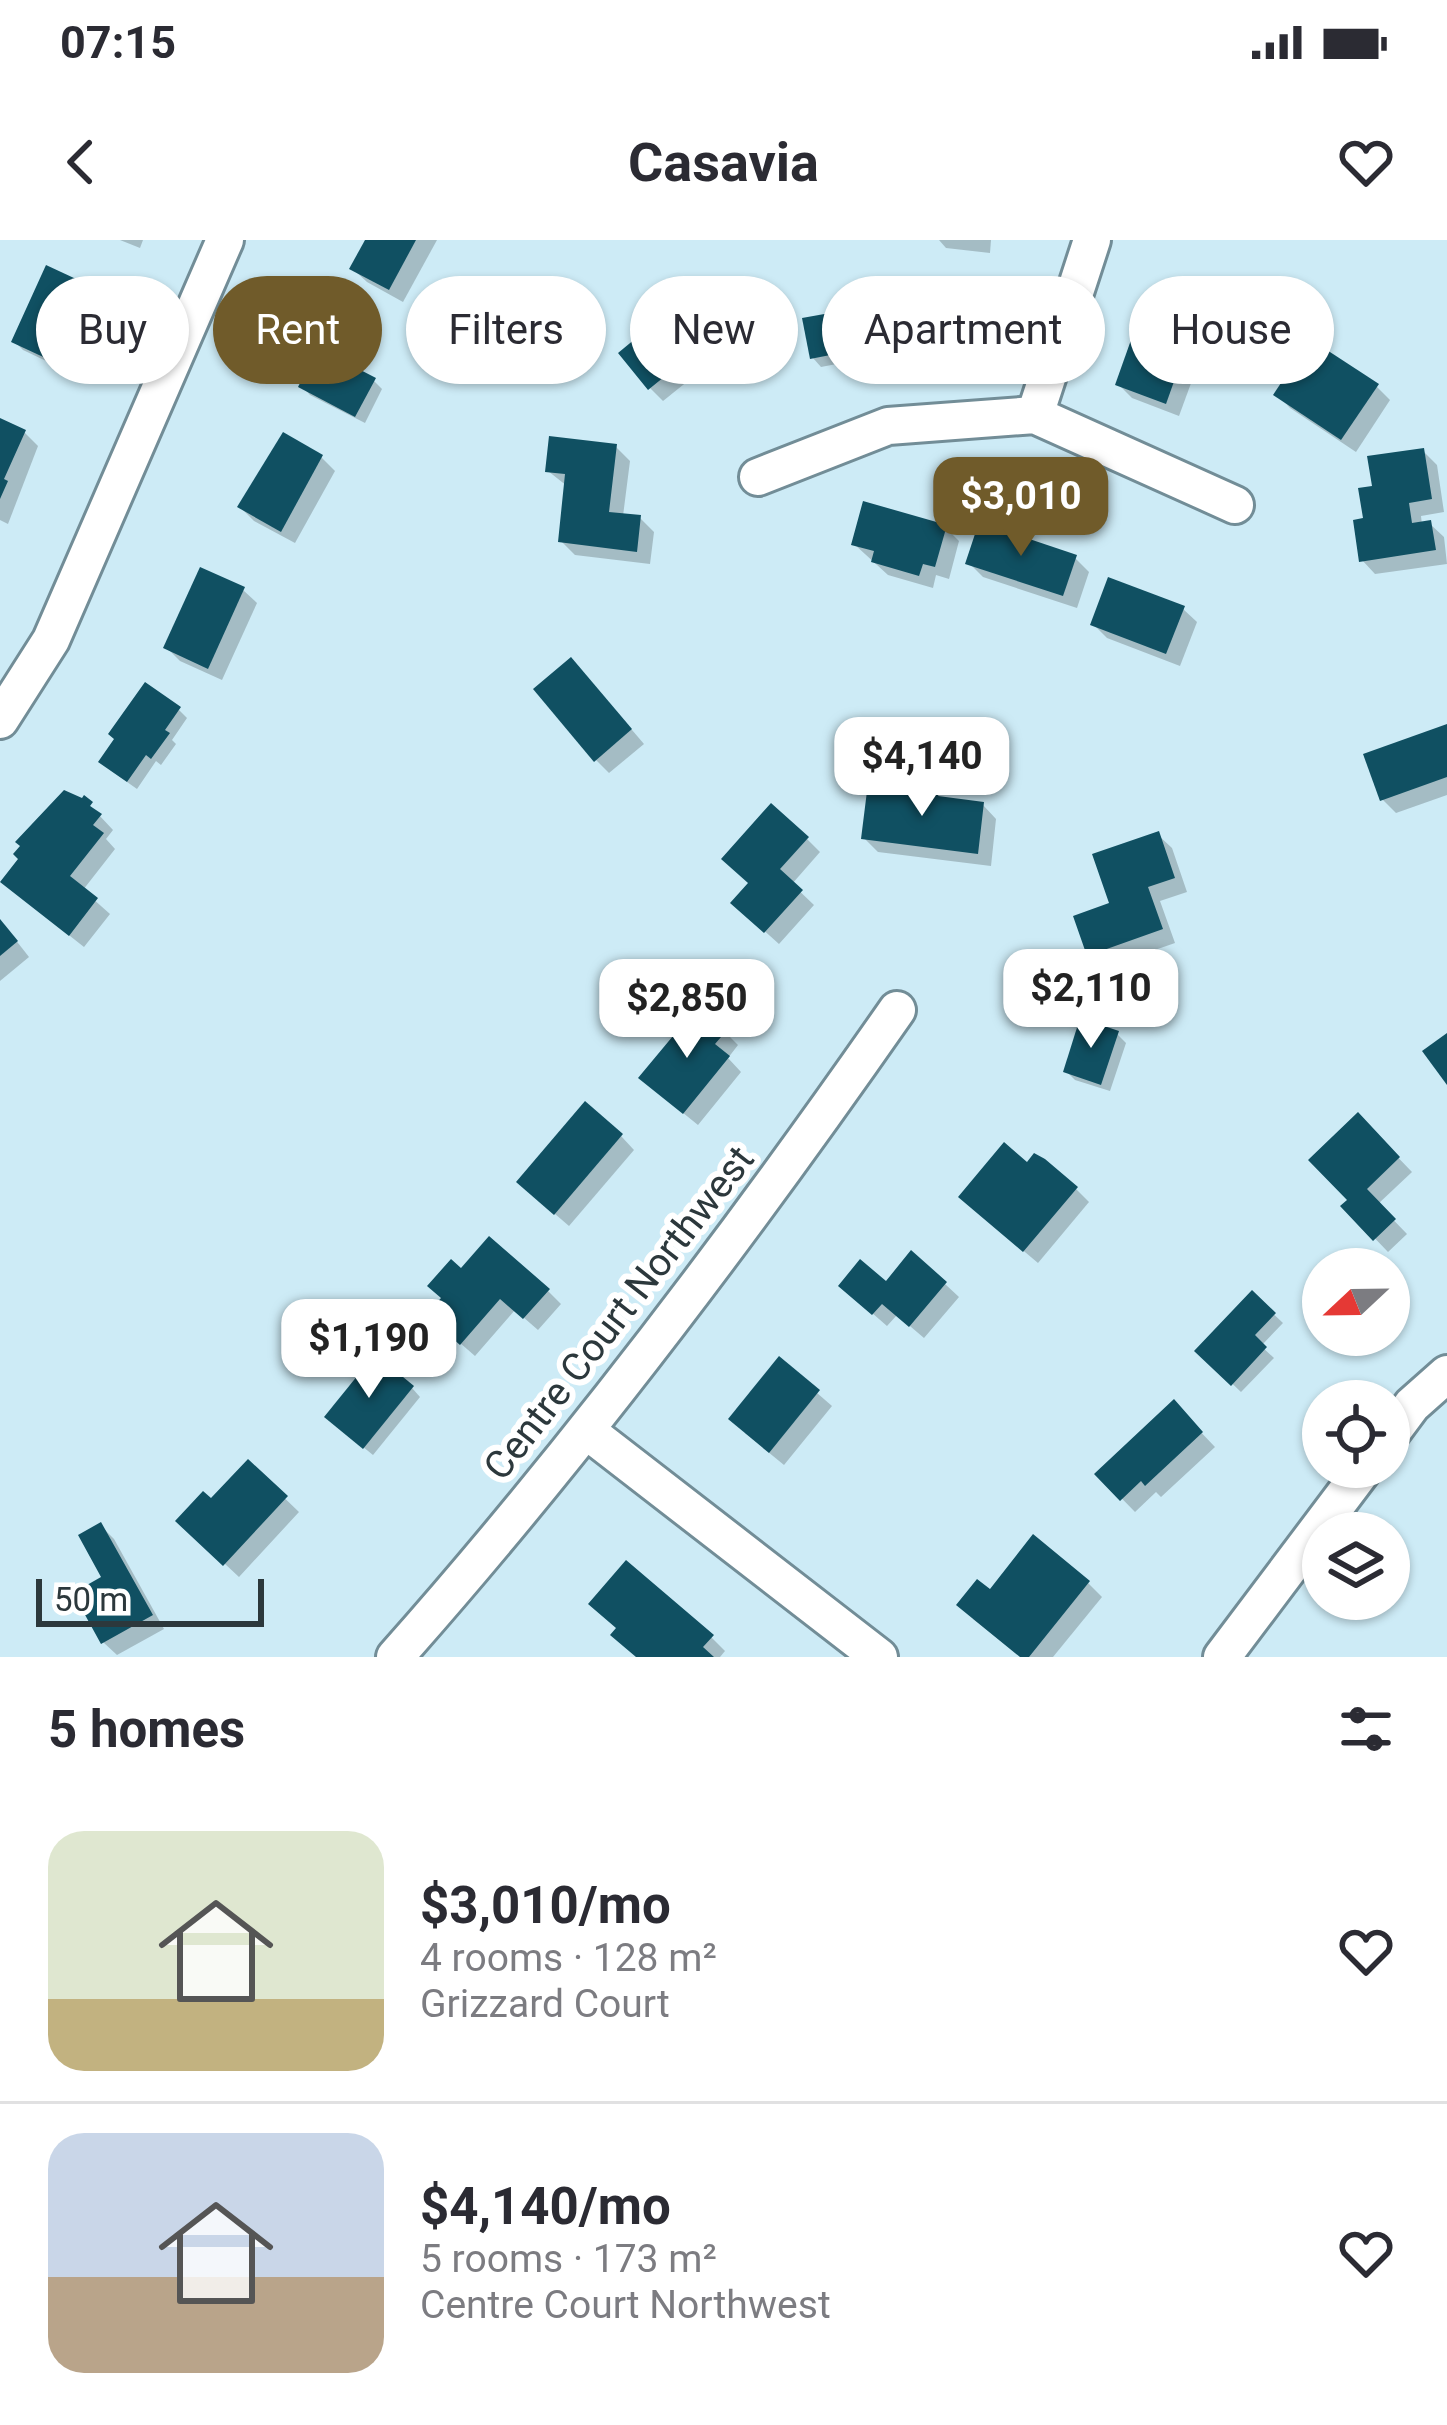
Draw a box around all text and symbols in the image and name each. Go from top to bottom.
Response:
text: 07:15 [60,16,176,69]
icon: back [48,129,114,195]
icon: heart [1333,129,1399,195]
text: Casavia [628,131,819,194]
chip: Buy [36,276,189,384]
chip: Rent [213,276,382,384]
chip: Filters [406,276,606,384]
chip: New [630,276,798,384]
chip: Apartment [822,276,1105,384]
chip: House [1129,276,1334,384]
pin: $3,010 [923,457,1119,559]
text: $3,010 [960,473,1082,519]
pin: $4,140 [824,717,1020,819]
text: $4,140 [861,733,983,779]
pin: $2,110 [993,949,1189,1051]
pin: $2,850 [589,959,785,1061]
text: $2,110 [1030,965,1152,1011]
text: $2,850 [626,975,748,1021]
street label: Centre Court Northwest [474,1137,764,1489]
north arrow [1302,1248,1410,1356]
map controls [1302,1248,1410,1620]
pin: $1,190 [271,1299,467,1401]
text: $1,190 [308,1315,430,1361]
button: locate [1302,1380,1410,1488]
button: layers [1302,1512,1410,1620]
scale bar [36,1573,264,1626]
text: 50 m [54,1580,128,1619]
icon: filters [1333,1696,1399,1762]
text: 5 homes [48,1700,245,1759]
text: $3,010/mo [420,1876,671,1935]
icon: home [144,1879,288,2023]
icon: heart [1333,1918,1399,1984]
text: 4 rooms · 128 m² [420,1935,717,1981]
text: Grizzard Court [420,1981,670,2027]
text: $4,140/mo [420,2177,671,2236]
icon: home [144,2181,288,2325]
icon: heart [1333,2220,1399,2286]
text: 5 rooms · 173 m² [420,2236,717,2282]
text: Centre Court Northwest [420,2282,831,2328]

